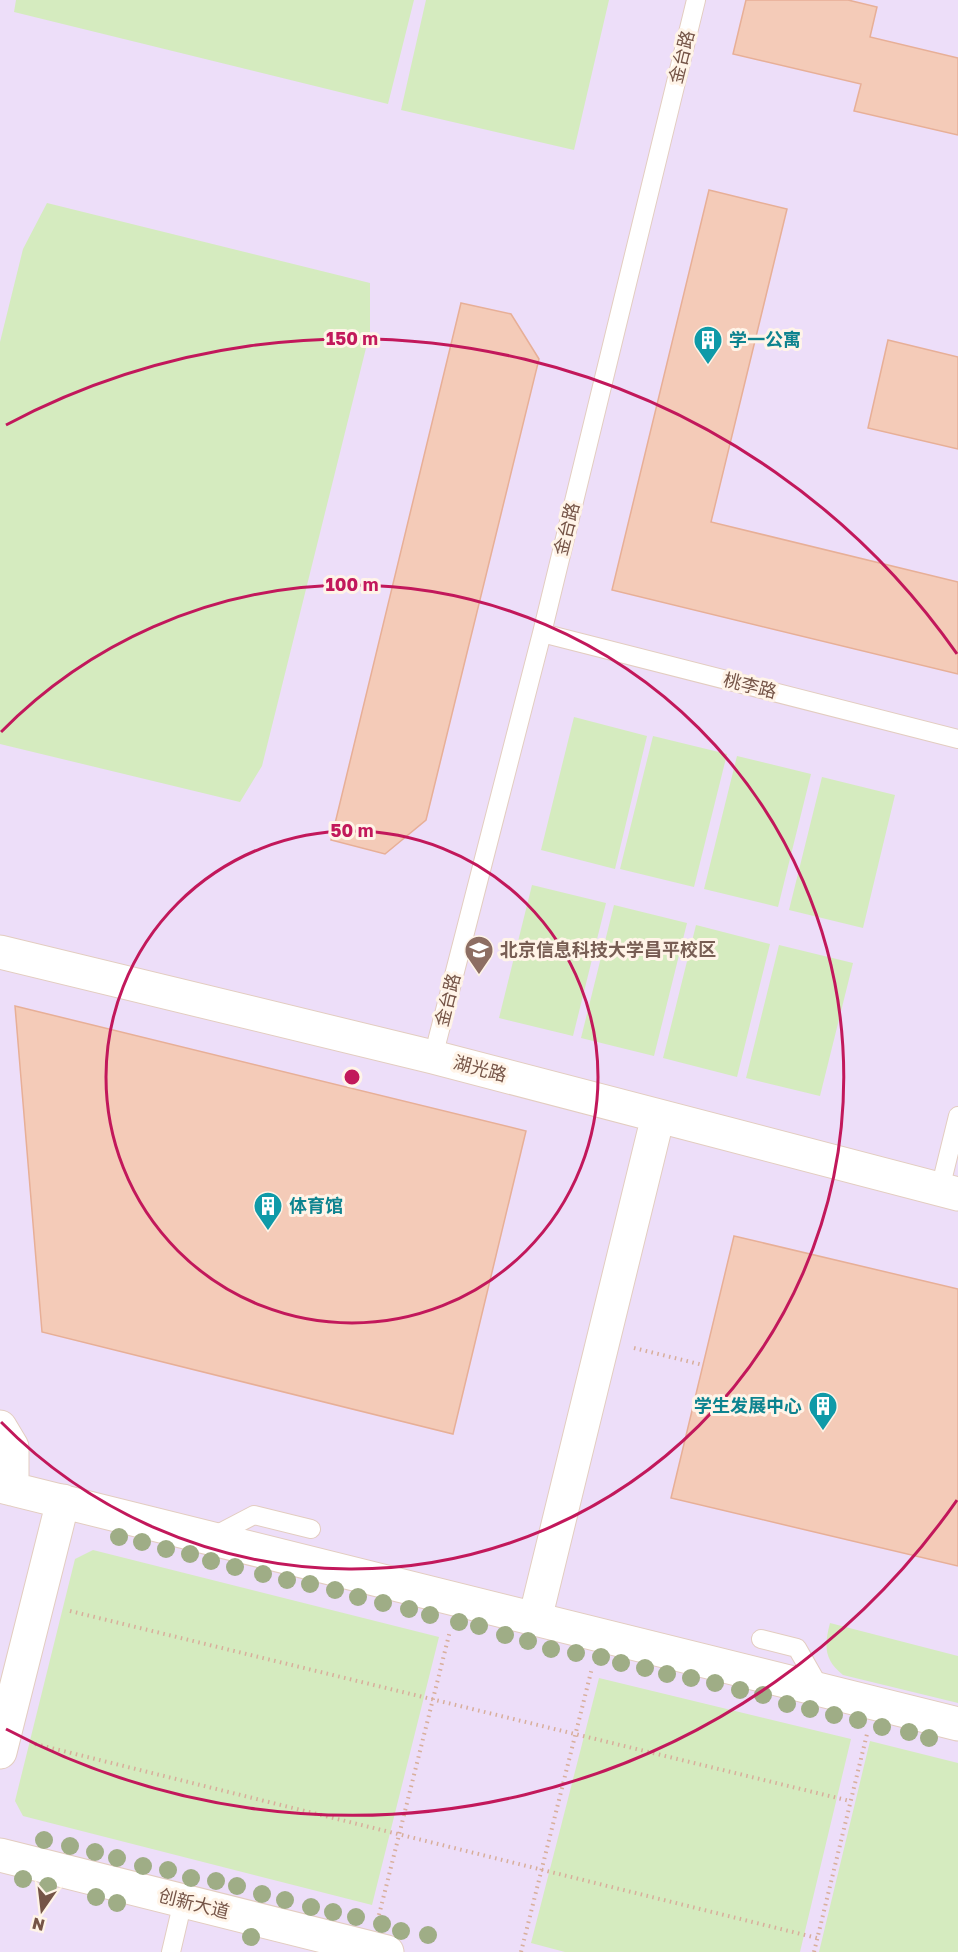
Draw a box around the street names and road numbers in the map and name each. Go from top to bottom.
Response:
street label: 金台路 [664,28,698,86]
street label: 金台路 [549,500,583,558]
street label: 桃李路 [721,668,779,702]
street label: 金台路 [430,971,464,1029]
street label: 湖光路 [451,1050,509,1086]
street label: 创新大道 [157,1884,232,1922]

